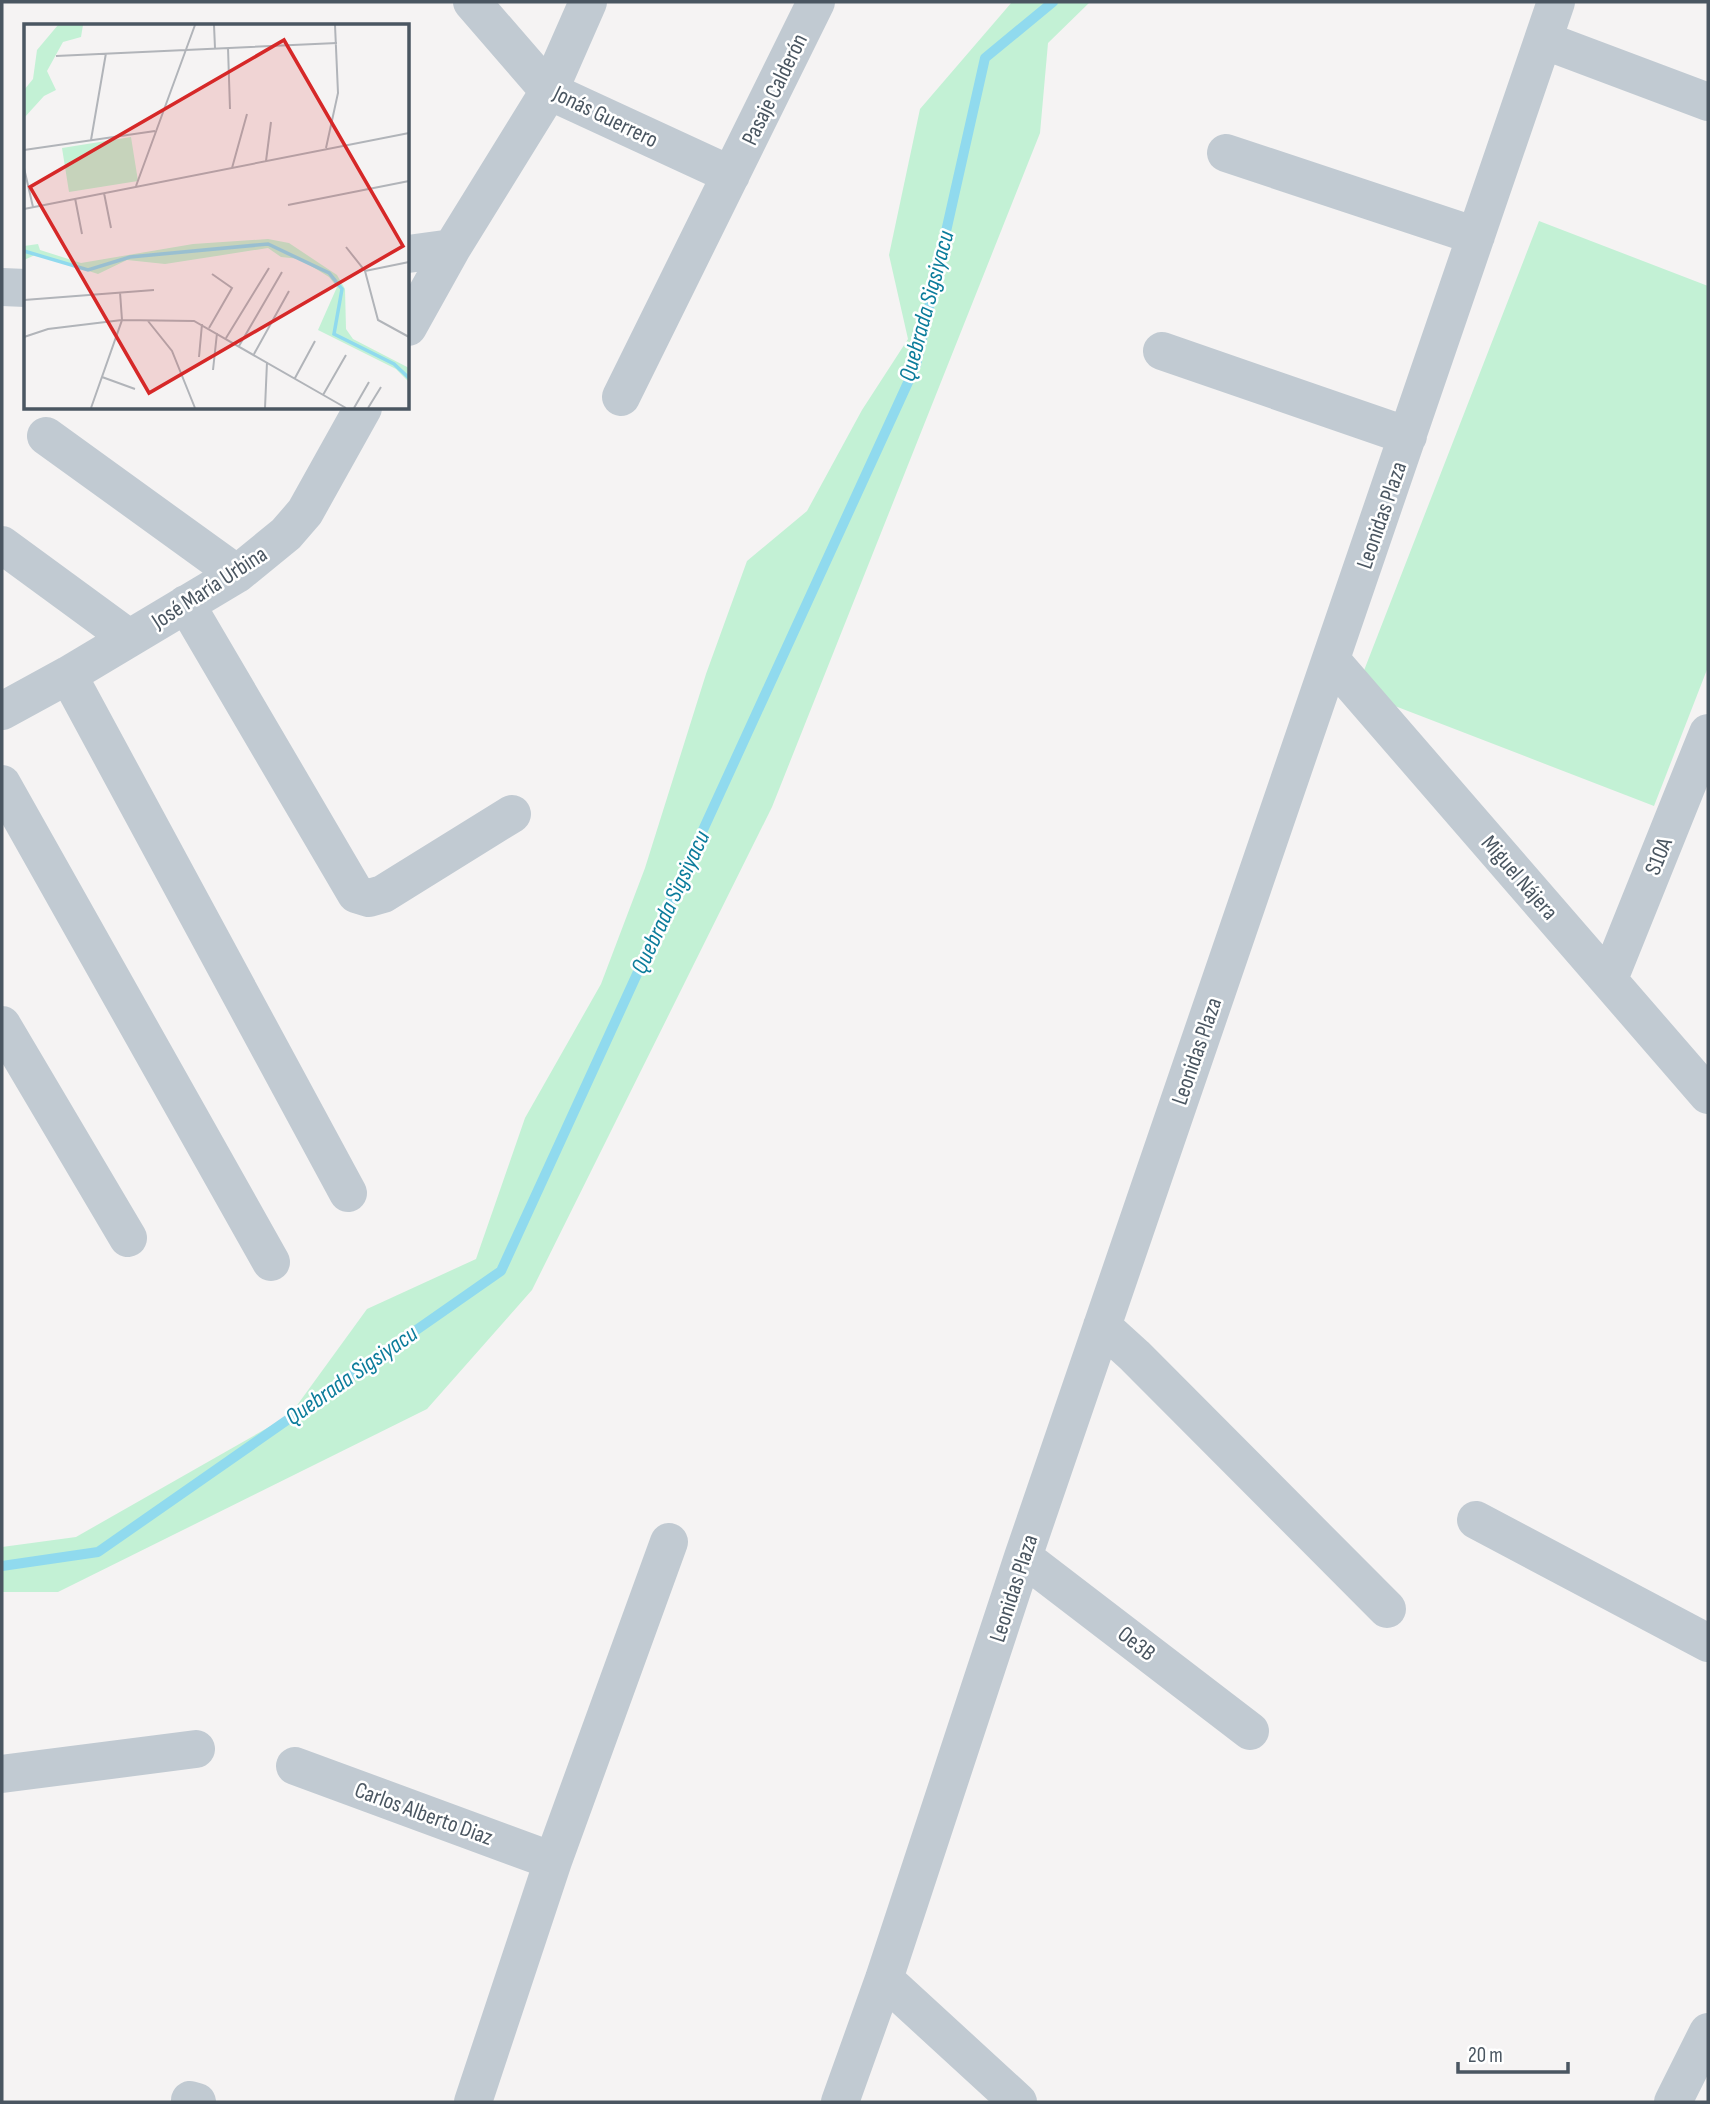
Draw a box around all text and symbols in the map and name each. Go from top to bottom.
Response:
inset map [24,24,410,410]
street label: Pasaje Calderón [736,29,814,150]
street label: Jonás Guerrero [548,79,663,154]
water label: Quebrada Sigsiyacu [892,228,961,385]
street label: Leonidas Plaza [1351,458,1413,573]
street label: José María Urbina [146,540,272,636]
water label: Quebrada Sigsiyacu [625,826,716,978]
street label: Miguel Nájera [1475,830,1564,926]
street label: S10A [1639,834,1679,879]
street label: Leonidas Plaza [1166,994,1228,1109]
water label: Quebrada Sigsiyacu [280,1319,423,1432]
street label: Leonidas Plaza [983,1531,1044,1646]
street label: Oe3B [1112,1620,1161,1667]
street label: Carlos Alberto Diaz [351,1776,496,1852]
scale bar [1458,2030,1568,2074]
text: 20 m [1468,2043,1503,2068]

